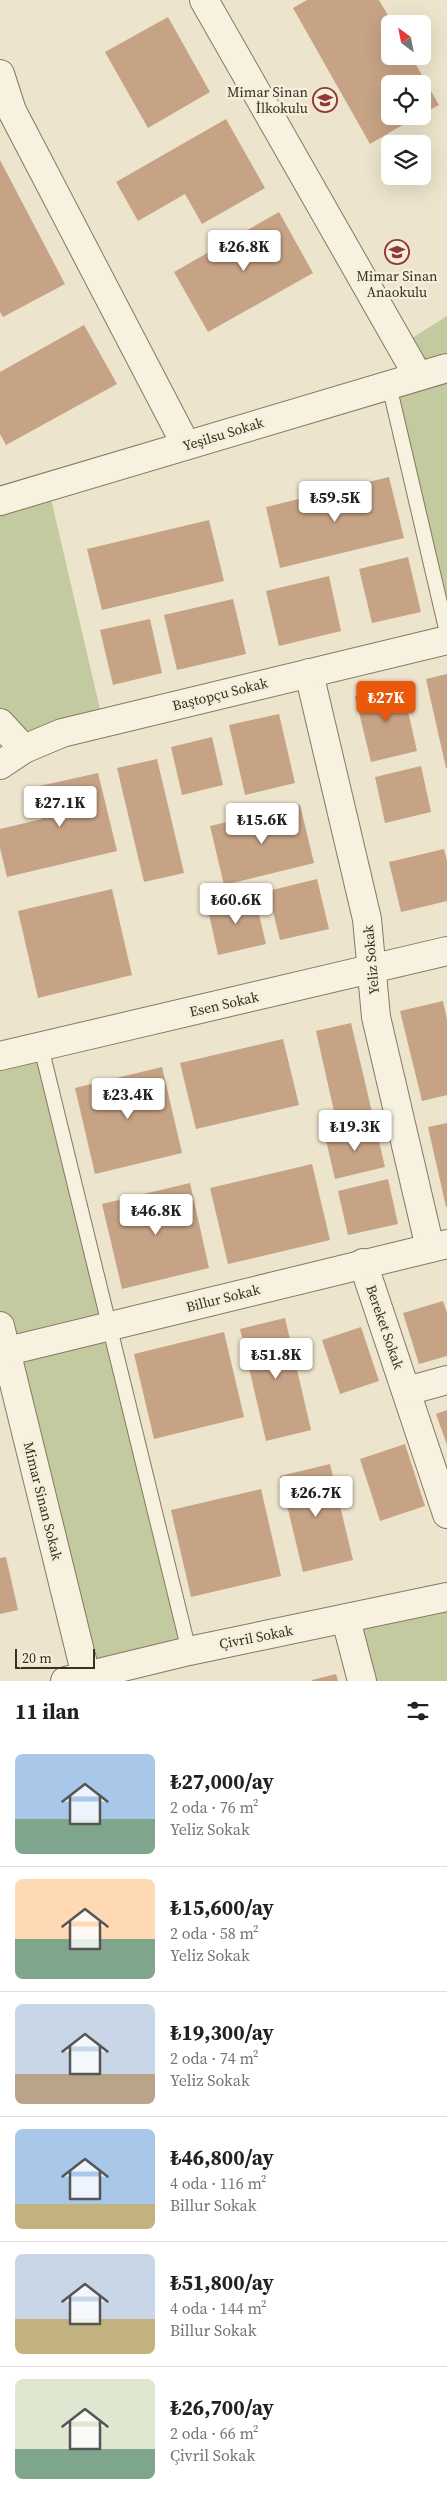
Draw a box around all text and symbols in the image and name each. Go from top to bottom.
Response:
north arrow [381,15,431,65]
map controls [381,15,431,185]
button: locate [381,75,431,125]
place label: Mimar Sinan İlkokulu [227,82,309,118]
school or university icon: Mimar Sinan İlkokulu [312,87,338,113]
button: layers [381,135,431,185]
pin: ₺26.8K [203,230,285,272]
text: ₺26.8K [219,235,269,257]
school or university icon: Mimar Sinan Anaokulu [384,239,410,265]
place label: Mimar Sinan Anaokulu [356,266,438,302]
street label: Yeşilsu Sokak [180,412,266,456]
pin: ₺59.5K [294,480,376,523]
text: ₺59.5K [310,486,360,508]
street label: Baştopçu Sokak [170,672,270,716]
pin: ₺27K [356,680,416,723]
text: ₺27K [367,686,405,708]
pin: ₺27.1K [19,786,101,828]
text: ₺27.1K [35,791,85,813]
pin: ₺15.6K [221,802,303,845]
text: ₺15.6K [237,808,287,830]
pin: ₺60.6K [195,882,277,925]
text: ₺60.6K [211,888,261,910]
street label: Yeliz Sokak [358,924,384,996]
street label: Esen Sokak [187,986,261,1022]
pin: ₺23.4K [87,1078,169,1120]
text: ₺23.4K [103,1083,153,1105]
pin: ₺19.3K [314,1110,396,1152]
text: ₺19.3K [330,1115,380,1137]
pin: ₺46.8K [115,1194,197,1236]
text: ₺46.8K [131,1199,181,1221]
street label: Billur Sokak [184,1279,262,1317]
street label: Bereket Sokak [361,1282,409,1372]
pin: ₺51.8K [235,1338,317,1380]
text: ₺51.8K [251,1343,301,1365]
street label: Mimar Sinan Sokak [19,1440,67,1563]
pin: ₺26.7K [275,1476,357,1518]
text: ₺26.7K [291,1481,341,1503]
street label: Çivril Sokak [217,1620,295,1654]
scale bar [15,1646,95,1669]
text: 20 m [22,1648,52,1668]
text: 11 ilan [15,1697,80,1726]
icon: filters [404,1697,432,1725]
text: ₺27,000/ay [170,1767,274,1796]
icon: home [55,1774,115,1834]
text: 2 oda · 76 m² [170,1796,259,1818]
text: Yeliz Sokak [170,1818,250,1840]
text: ₺15,600/ay [170,1893,274,1922]
icon: home [55,1899,115,1959]
text: 2 oda · 58 m² [170,1922,259,1944]
text: Yeliz Sokak [170,1944,250,1966]
text: ₺19,300/ay [170,2018,274,2047]
icon: home [55,2024,115,2084]
text: 2 oda · 74 m² [170,2047,259,2069]
text: Yeliz Sokak [170,2069,250,2091]
text: ₺46,800/ay [170,2143,274,2172]
icon: home [55,2149,115,2209]
text: 4 oda · 116 m² [170,2172,267,2194]
text: Billur Sokak [170,2194,257,2216]
text: ₺51,800/ay [170,2268,274,2297]
icon: home [55,2274,115,2334]
text: 4 oda · 144 m² [170,2297,267,2319]
text: Billur Sokak [170,2319,257,2341]
text: ₺26,700/ay [170,2393,274,2422]
icon: home [55,2399,115,2459]
text: 2 oda · 66 m² [170,2422,259,2444]
text: Çivril Sokak [170,2444,255,2466]

